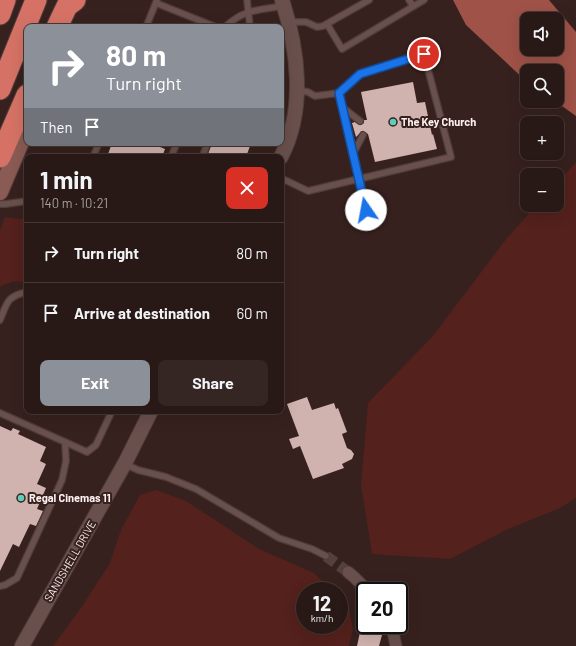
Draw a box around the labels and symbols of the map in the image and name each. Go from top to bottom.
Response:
pin [407,37,441,71]
place label: The Key Church [401,115,476,128]
marker: The Key Church [388,117,398,127]
position arrow [345,189,387,231]
place label: Regal Cinemas 11 [29,491,111,504]
marker: Regal Cinemas 11 [16,493,26,503]
street label: SANDSHELL DRIVE [41,518,98,604]
speed limit sign: 20 [356,582,408,634]

